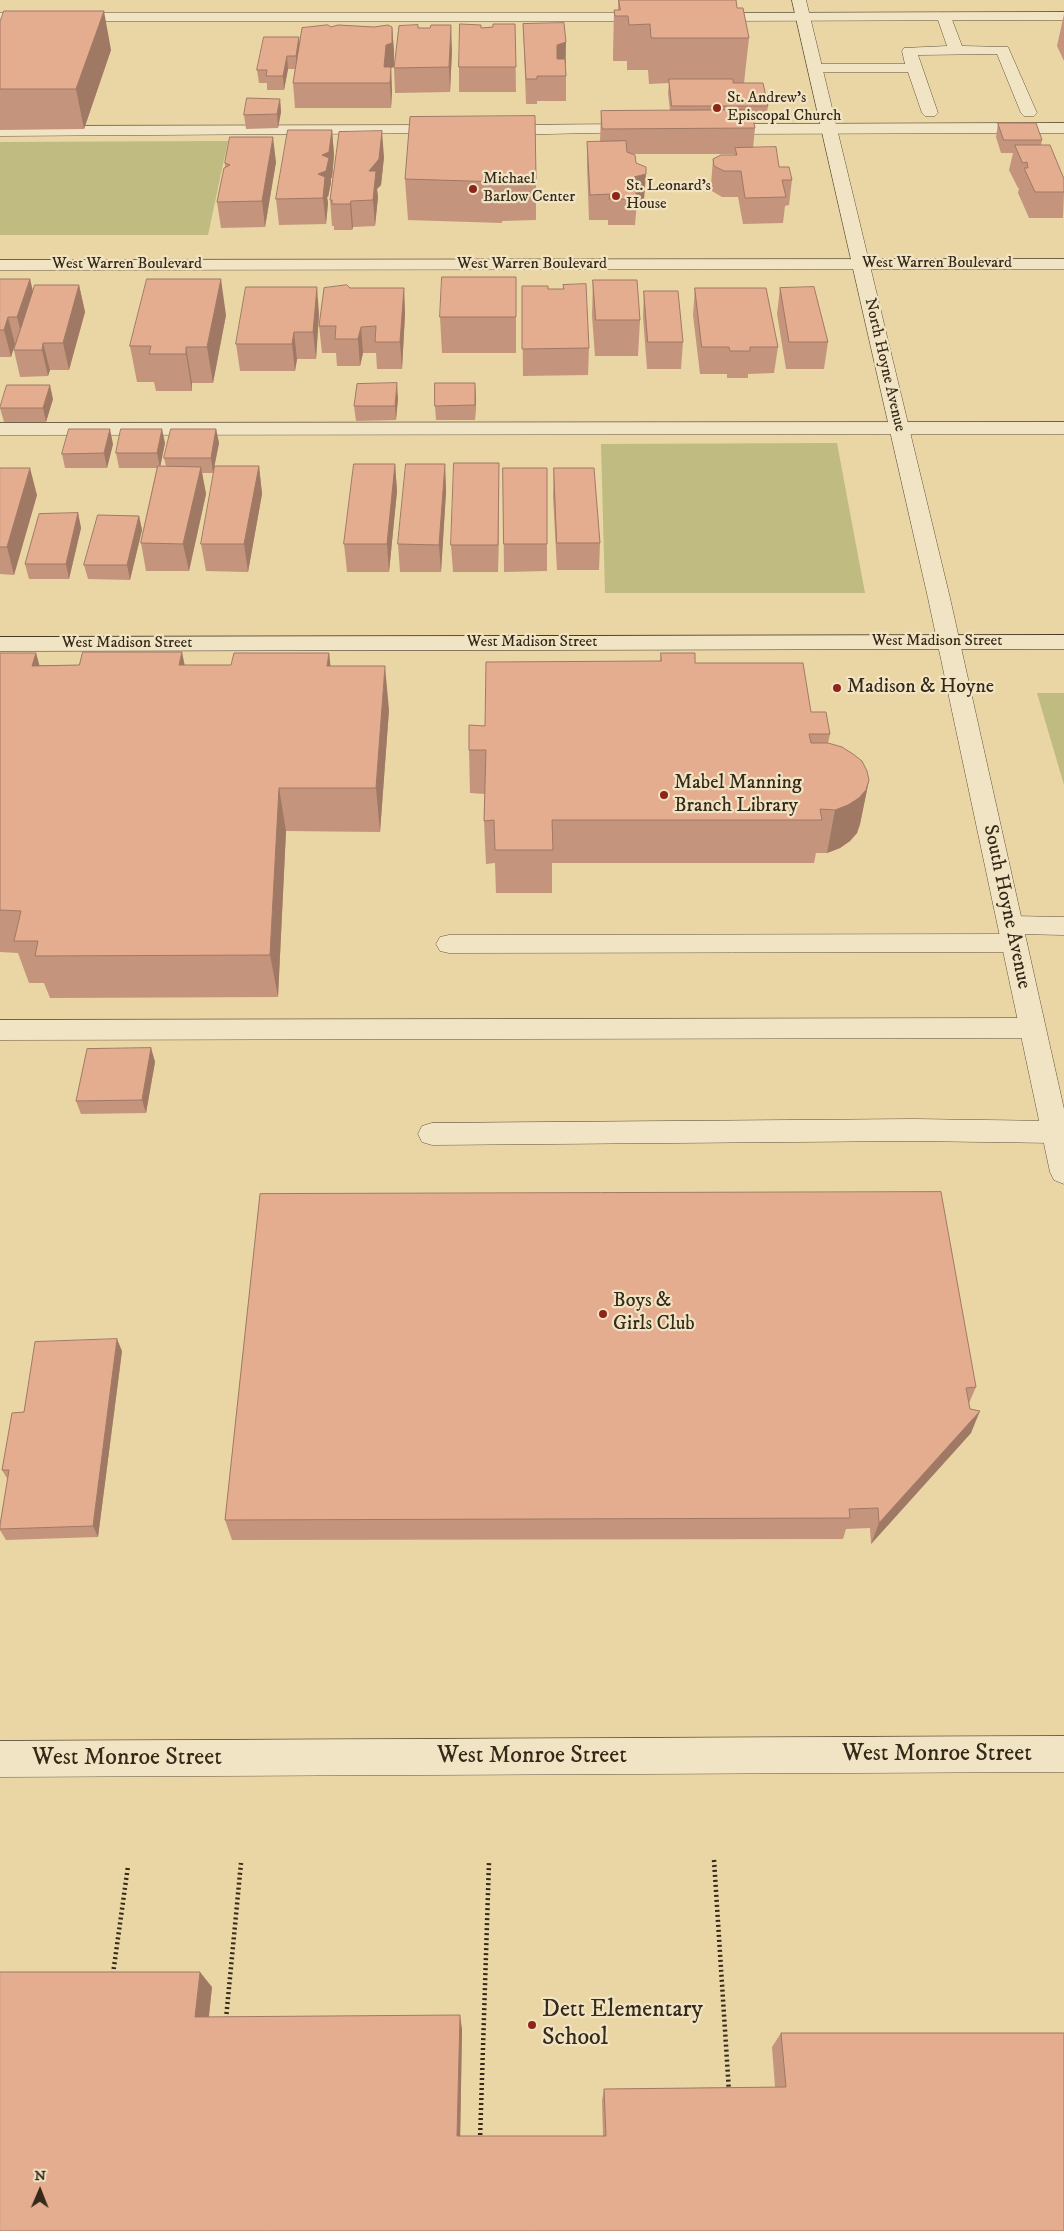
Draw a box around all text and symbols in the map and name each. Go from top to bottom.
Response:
place label: St. Andrew's Episcopal Church [727,89,841,127]
marker: St. Andrew's Episcopal Church [711,102,723,114]
place label: Michael Barlow Center [483,170,575,208]
place label: St. Leonard's House [626,177,711,215]
marker: Michael Barlow Center [467,183,479,195]
marker: St. Leonard's House [610,190,622,202]
street label: West Warren Boulevard [862,254,1012,274]
street label: West Warren Boulevard [52,255,202,275]
street label: West Warren Boulevard [457,255,607,275]
street label: North Hoyne Avenue [859,296,909,434]
street label: West Madison Street [872,632,1002,652]
street label: West Madison Street [467,633,597,653]
street label: West Madison Street [62,634,192,654]
place label: Madison & Hoyne [847,676,994,700]
marker: Madison & Hoyne [831,682,843,694]
place label: Mabel Manning Branch Library [674,772,802,819]
marker: Mabel Manning Branch Library [658,789,670,801]
street label: South Hoyne Avenue [977,823,1035,991]
place label: Boys & Girls Club [613,1290,695,1337]
marker: Boys & Girls Club [597,1308,609,1320]
street label: West Monroe Street [842,1741,1032,1769]
street label: West Monroe Street [437,1743,627,1771]
street label: West Monroe Street [32,1745,222,1773]
place label: Dett Elementary School [542,1997,703,2053]
marker: Dett Elementary School [526,2019,538,2031]
north arrow [15,2166,65,2216]
text: N [34,2167,46,2185]

